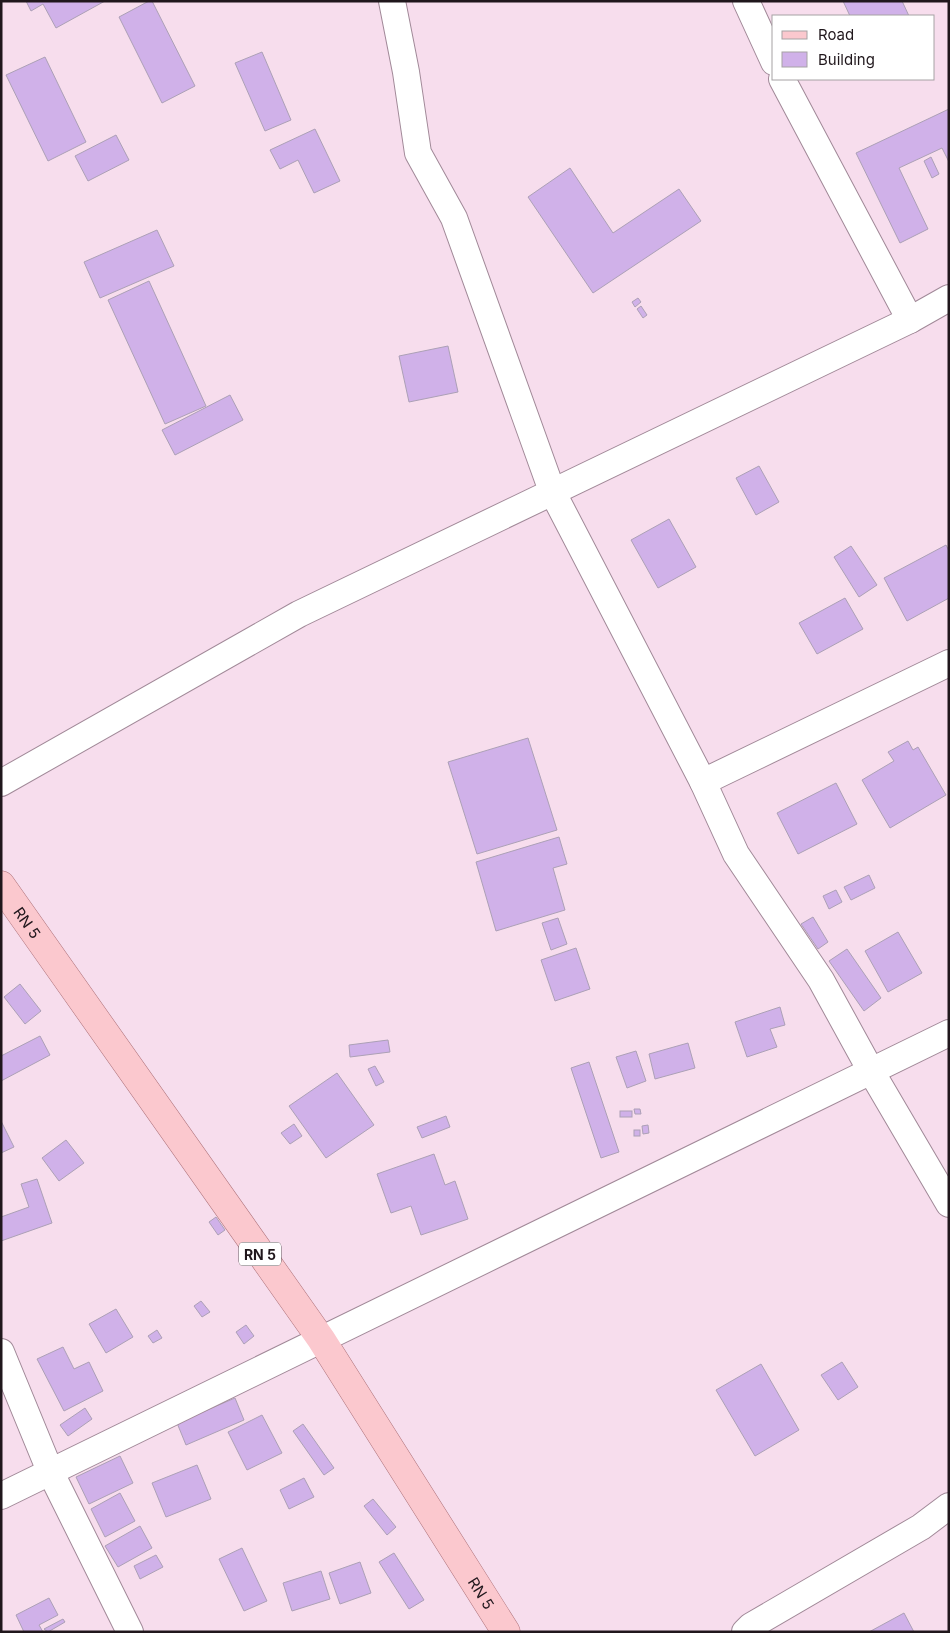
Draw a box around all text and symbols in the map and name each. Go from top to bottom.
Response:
legend [772,15,935,80]
text: Road [818,25,854,44]
text: Building [818,50,875,69]
street label: RN 5 [10,903,45,942]
road number: RN 5 [239,1242,281,1266]
street label: RN 5 [464,1574,499,1613]

